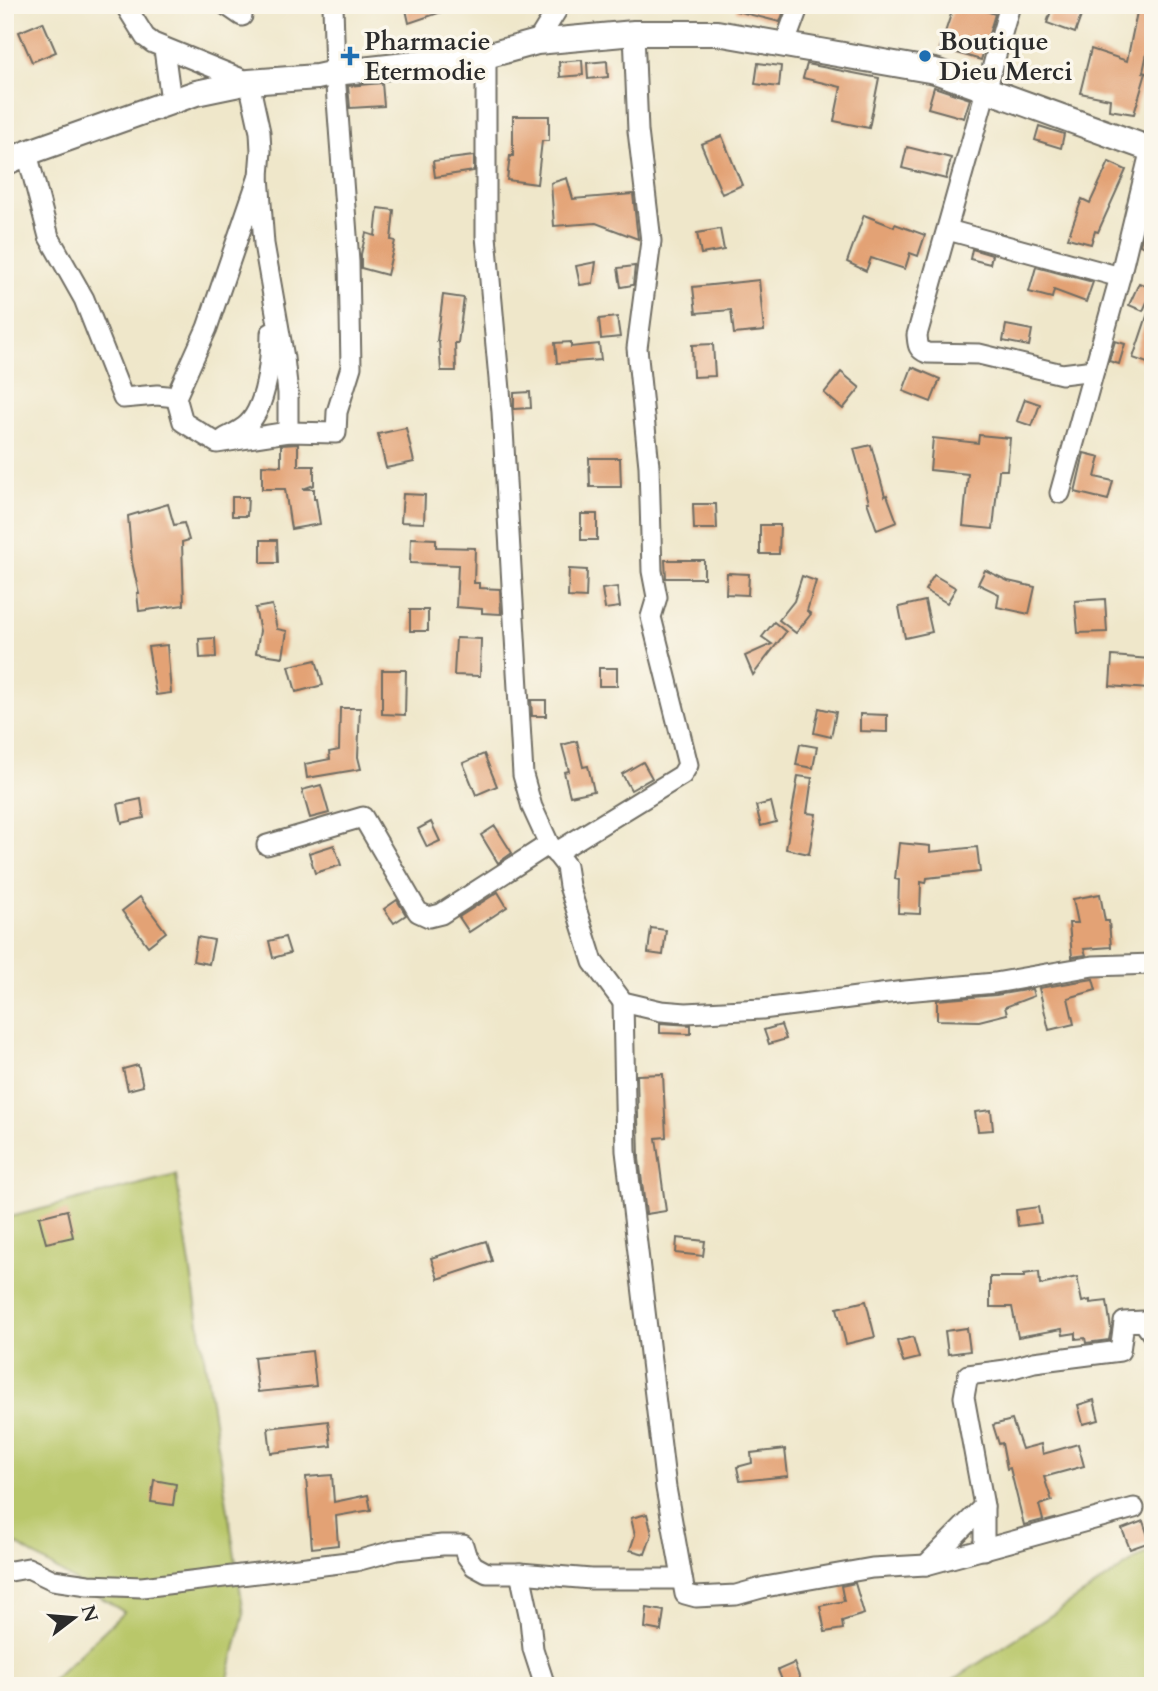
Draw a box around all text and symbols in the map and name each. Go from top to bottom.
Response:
place label: Pharmacie Etermodie [364,24,491,89]
place label: Boutique Dieu Merci [939,24,1073,89]
marker: Pharmacie Etermodie [342,48,358,64]
marker: Boutique Dieu Merci [917,48,933,64]
north arrow [38,1582,108,1652]
text: N [75,1602,104,1626]

